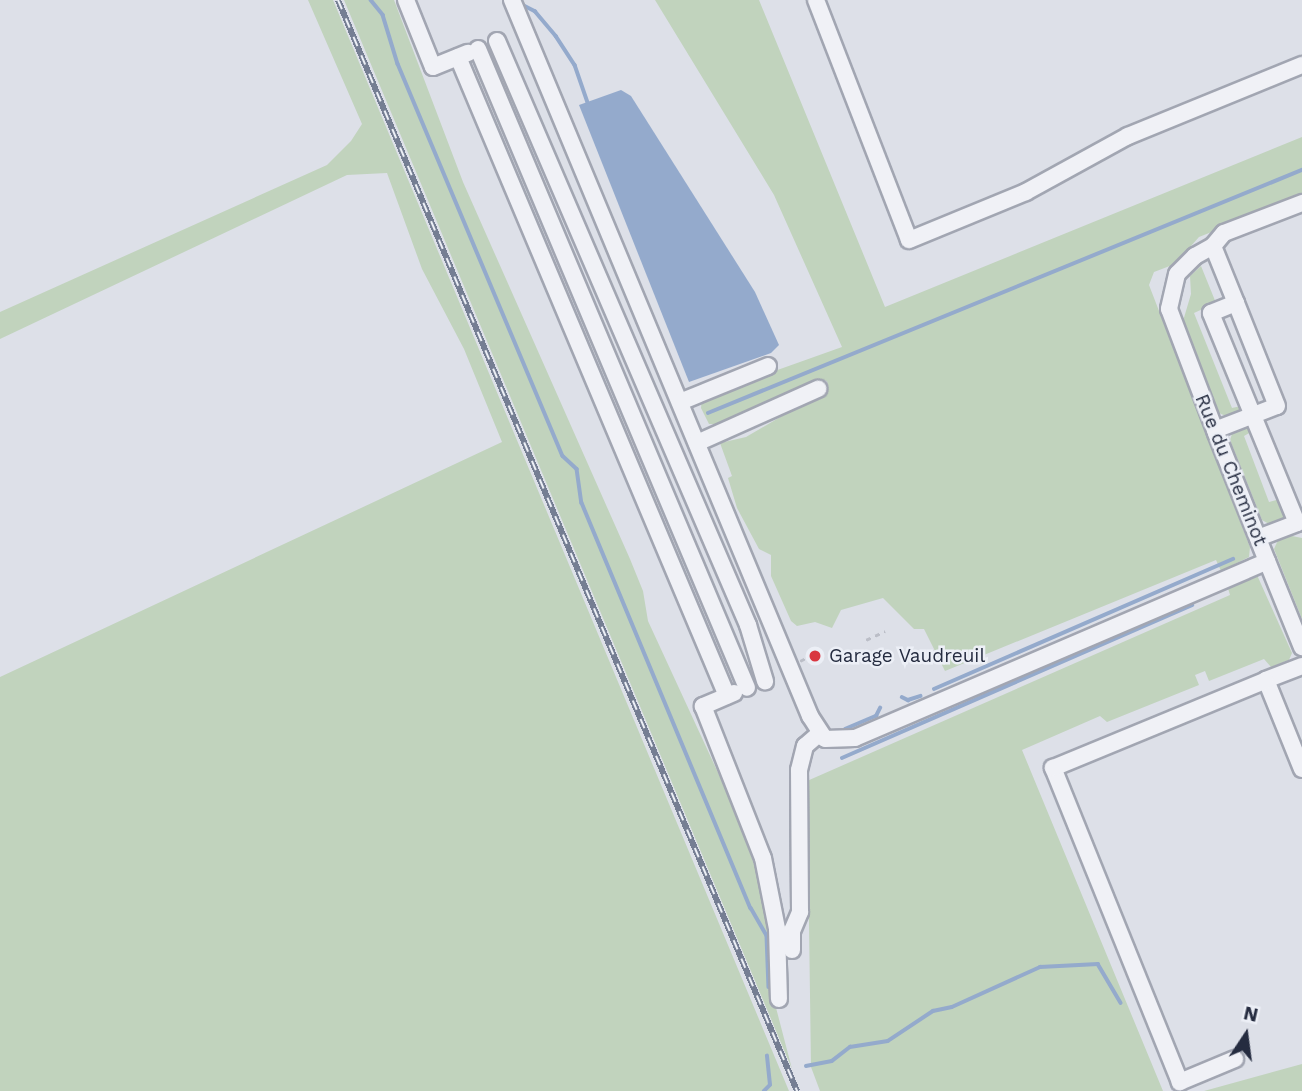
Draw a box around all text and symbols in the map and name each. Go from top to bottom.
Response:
street label: Rue du Cheminot [1190,391,1272,549]
place label: Garage Vaudreuil [829,645,986,667]
marker: Garage Vaudreuil [807,648,823,664]
north arrow [1211,1000,1281,1070]
text: N [1241,1001,1260,1027]

